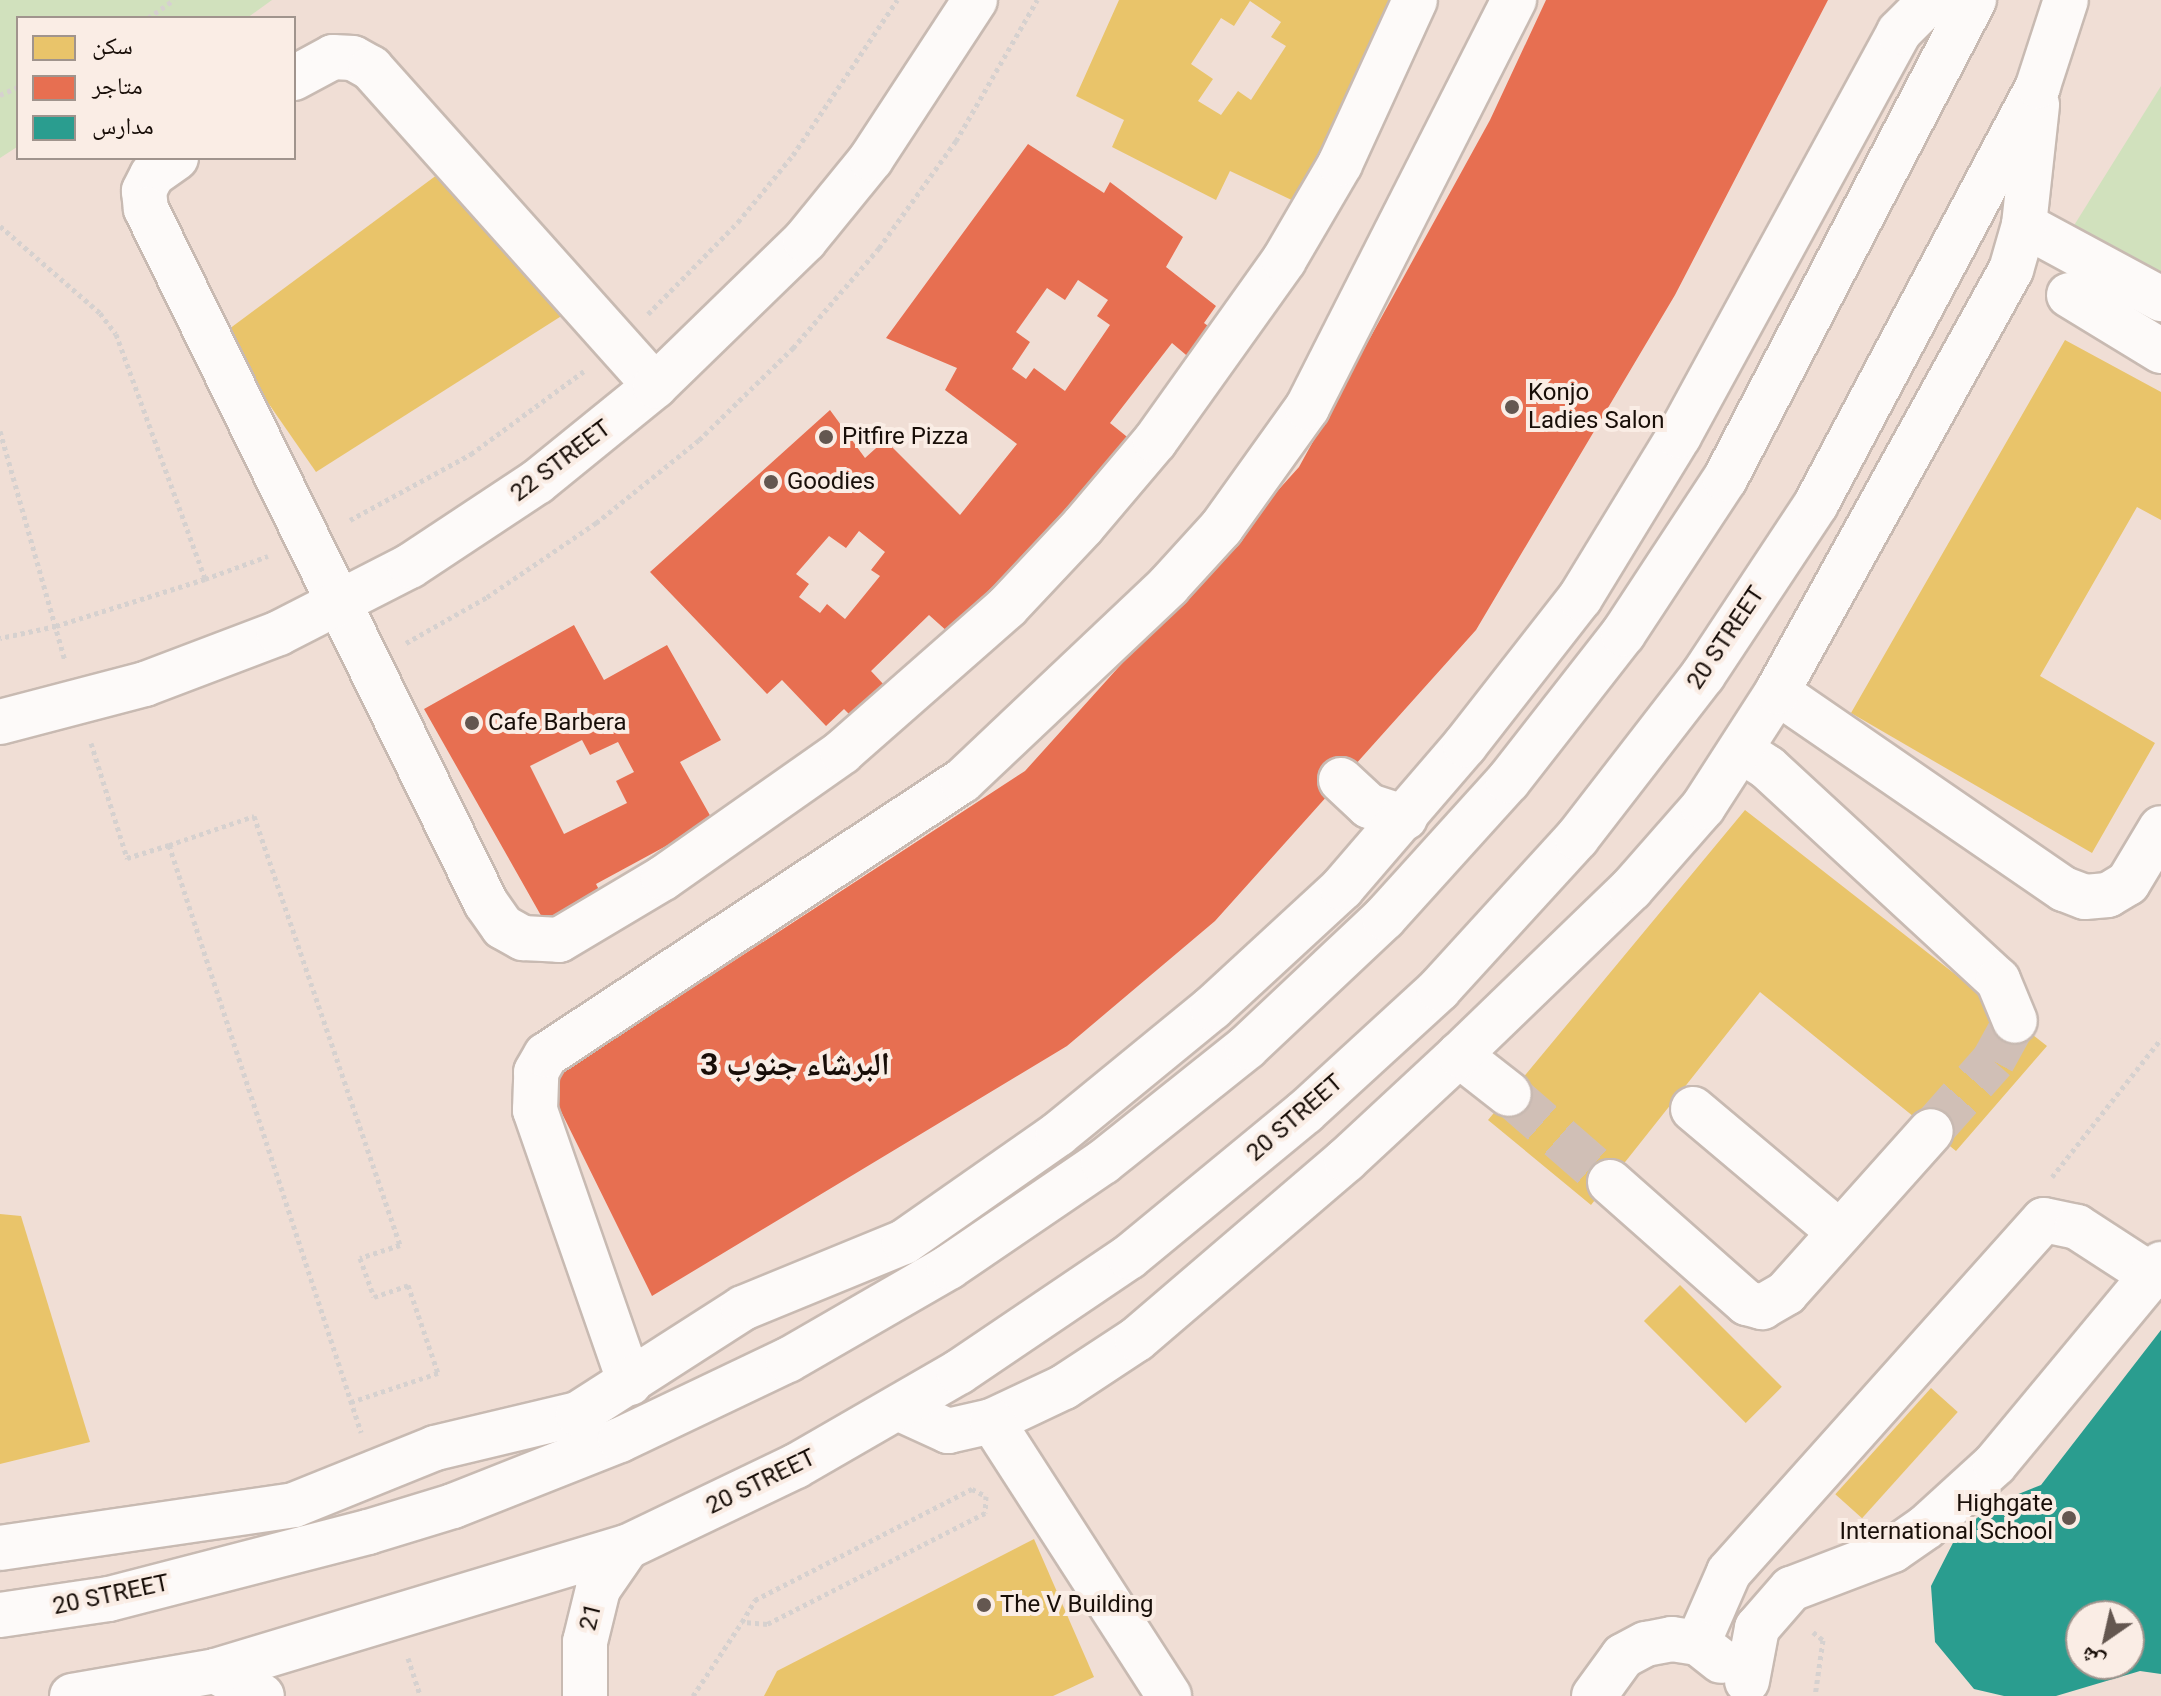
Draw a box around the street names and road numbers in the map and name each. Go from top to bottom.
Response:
street label: 22 STREET [505,414,617,508]
street label: 20 STREET [1681,581,1771,695]
street label: 20 STREET [1241,1068,1349,1168]
street label: 20 STREET [702,1443,820,1521]
street label: 20 STREET [50,1569,172,1621]
street label: 21 [574,1600,608,1634]

